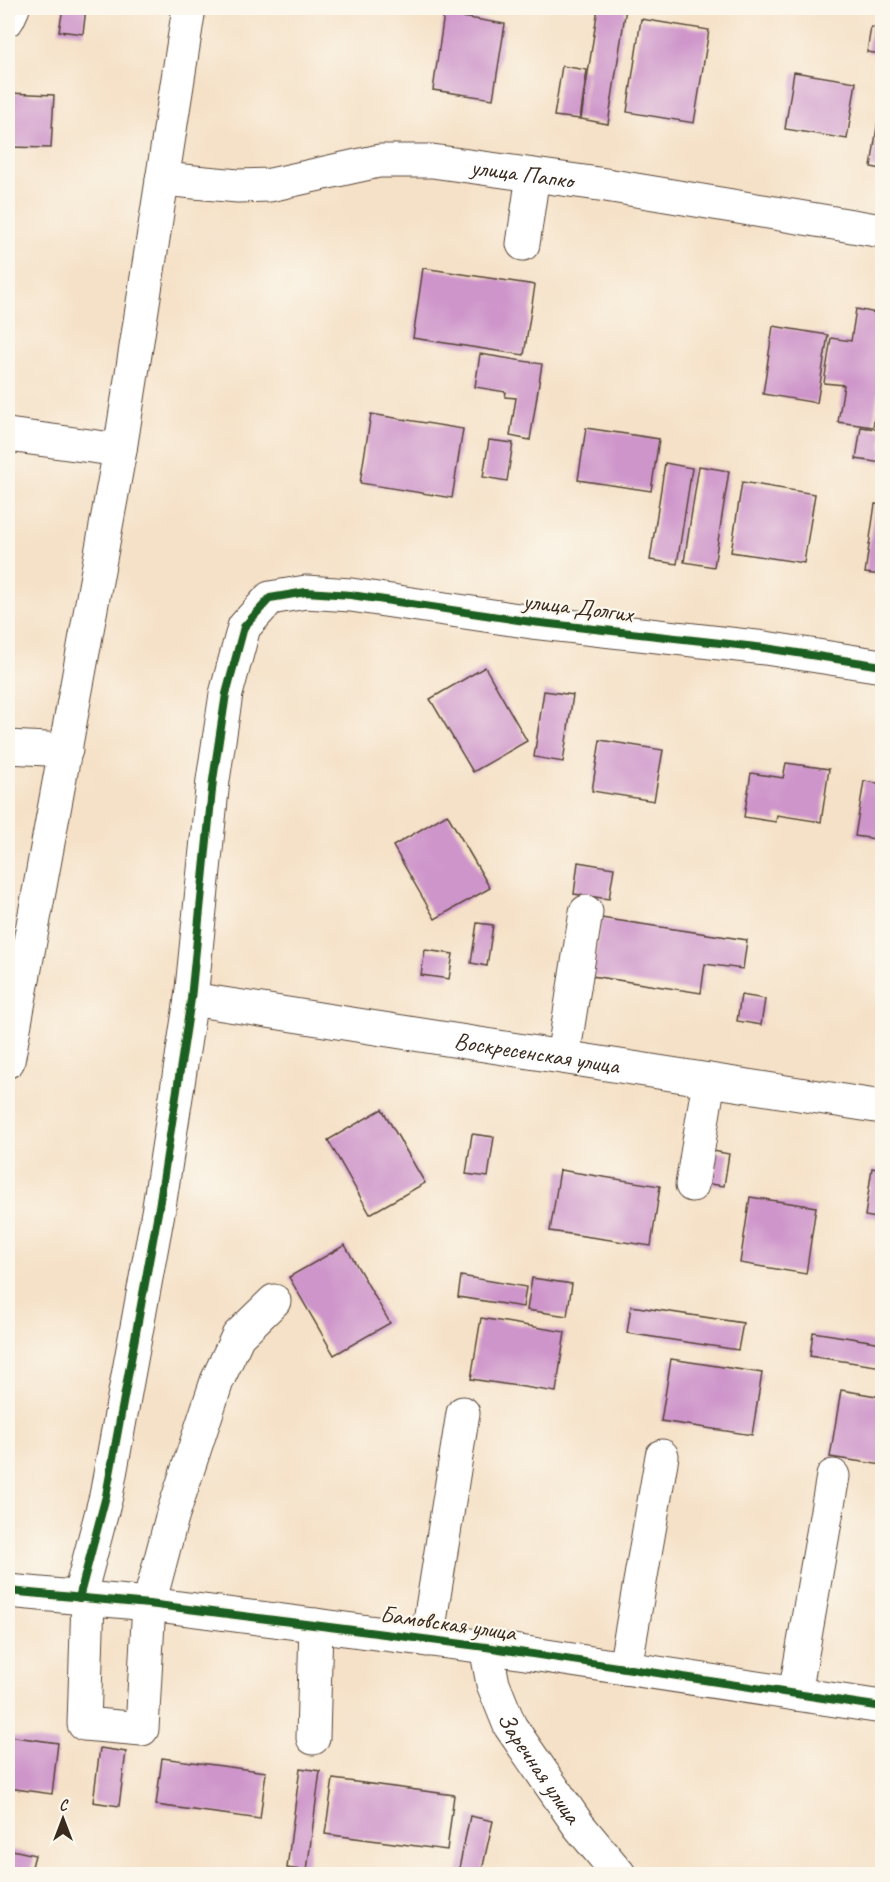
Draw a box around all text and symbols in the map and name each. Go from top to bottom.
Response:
street label: улица Папко [467,151,578,196]
street label: улица Долгих [519,585,636,629]
street label: Воскресенская улица [452,1025,623,1081]
street label: Бамовская улица [378,1599,519,1648]
street label: Заречная улица [491,1708,589,1831]
north arrow [33,1789,93,1849]
text: С [59,1795,69,1815]

